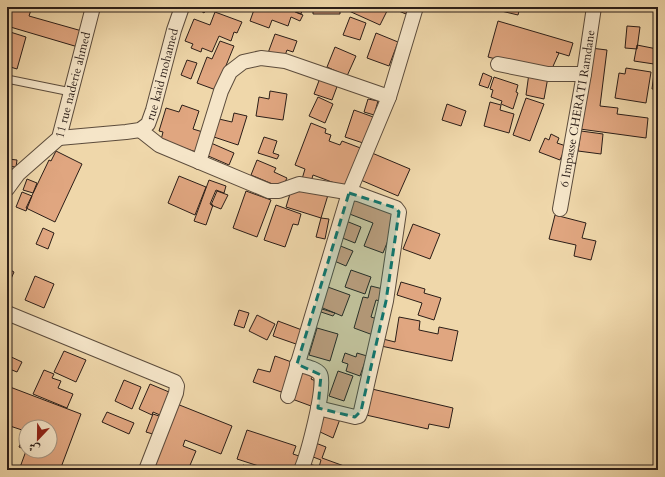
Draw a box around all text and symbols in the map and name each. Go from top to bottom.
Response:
street label: rue kaid mohamed [142,26,182,123]
street label: 11 rue naderie ahmed [51,29,94,140]
street label: 6 Impasse CHERATI Ramdane [556,29,598,188]
north arrow [18,419,58,459]
text: ش [26,439,42,457]

